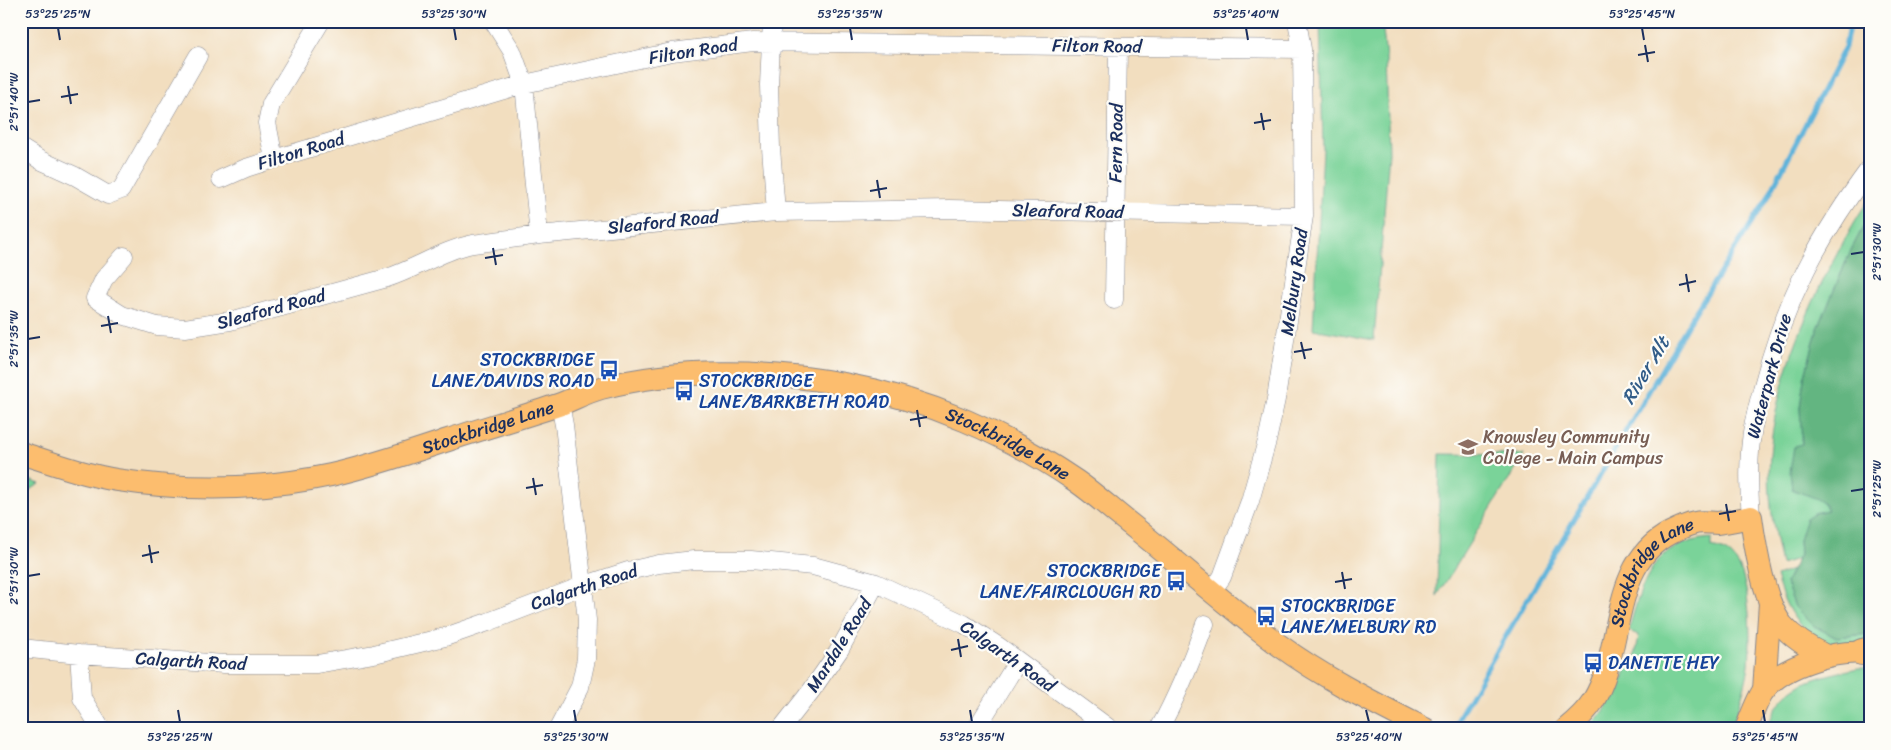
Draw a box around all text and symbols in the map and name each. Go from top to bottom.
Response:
text: 53°25'25"N [25,3,91,25]
text: 53°25'30"N [421,3,487,25]
text: 53°25'35"N [818,3,883,25]
text: 53°25'40"N [1213,3,1280,25]
text: 53°25'45"N [1609,3,1676,25]
street label: Filton Road [646,28,741,74]
street label: Filton Road [1052,29,1144,63]
text: 2°51'40"W [3,72,25,131]
street label: Fern Road [1099,102,1133,183]
street label: Filton Road [253,122,350,179]
street label: Sleaford Road [1012,194,1126,228]
street label: Sleaford Road [606,200,722,244]
text: 2°51'30"W [1866,223,1888,281]
street label: Melbury Road [1271,225,1318,338]
street label: Sleaford Road [213,279,330,339]
text: 2°51'35"W [3,310,25,368]
street label: Waterpark Drive [1737,310,1801,442]
water label: River Alt [1612,328,1680,411]
place label: STOCKBRIDGE LANE/DAVIDS ROAD [432,344,595,397]
bus stop icon: STOCKBRIDGE LANE/DAVIDS ROAD [598,359,620,381]
place label: STOCKBRIDGE LANE/BARKBETH ROAD [699,365,889,418]
bus stop icon: STOCKBRIDGE LANE/BARKBETH ROAD [673,380,695,402]
street label: Stockbridge Lane [417,391,558,464]
street label: Stockbridge Lane [941,398,1077,489]
place label: Knowsley Community College - Main Campus [1483,421,1664,474]
school or university icon: Knowsley Community College - Main Campus [1457,436,1479,458]
text: 2°51'25"W [1866,460,1888,518]
street label: Stockbridge Lane [1601,508,1698,630]
text: 2°51'30"W [3,547,25,605]
street label: Calgarth Road [526,554,643,619]
place label: STOCKBRIDGE LANE/FAIRCLOUGH RD [980,555,1162,608]
bus stop icon: STOCKBRIDGE LANE/FAIRCLOUGH RD [1165,570,1187,592]
street label: Mardale Road [797,590,882,699]
place label: STOCKBRIDGE LANE/MELBURY RD [1281,590,1436,643]
bus stop icon: STOCKBRIDGE LANE/MELBURY RD [1255,605,1277,627]
street label: Calgarth Road [953,611,1064,702]
street label: Calgarth Road [135,642,249,680]
place label: DANETTE HEY [1608,647,1721,679]
bus stop icon: DANETTE HEY [1582,652,1604,674]
text: 53°25'25"N [147,726,213,748]
text: 53°25'30"N [543,726,609,748]
text: 53°25'35"N [940,726,1005,748]
text: 53°25'40"N [1336,726,1403,748]
text: 53°25'45"N [1732,726,1799,748]

